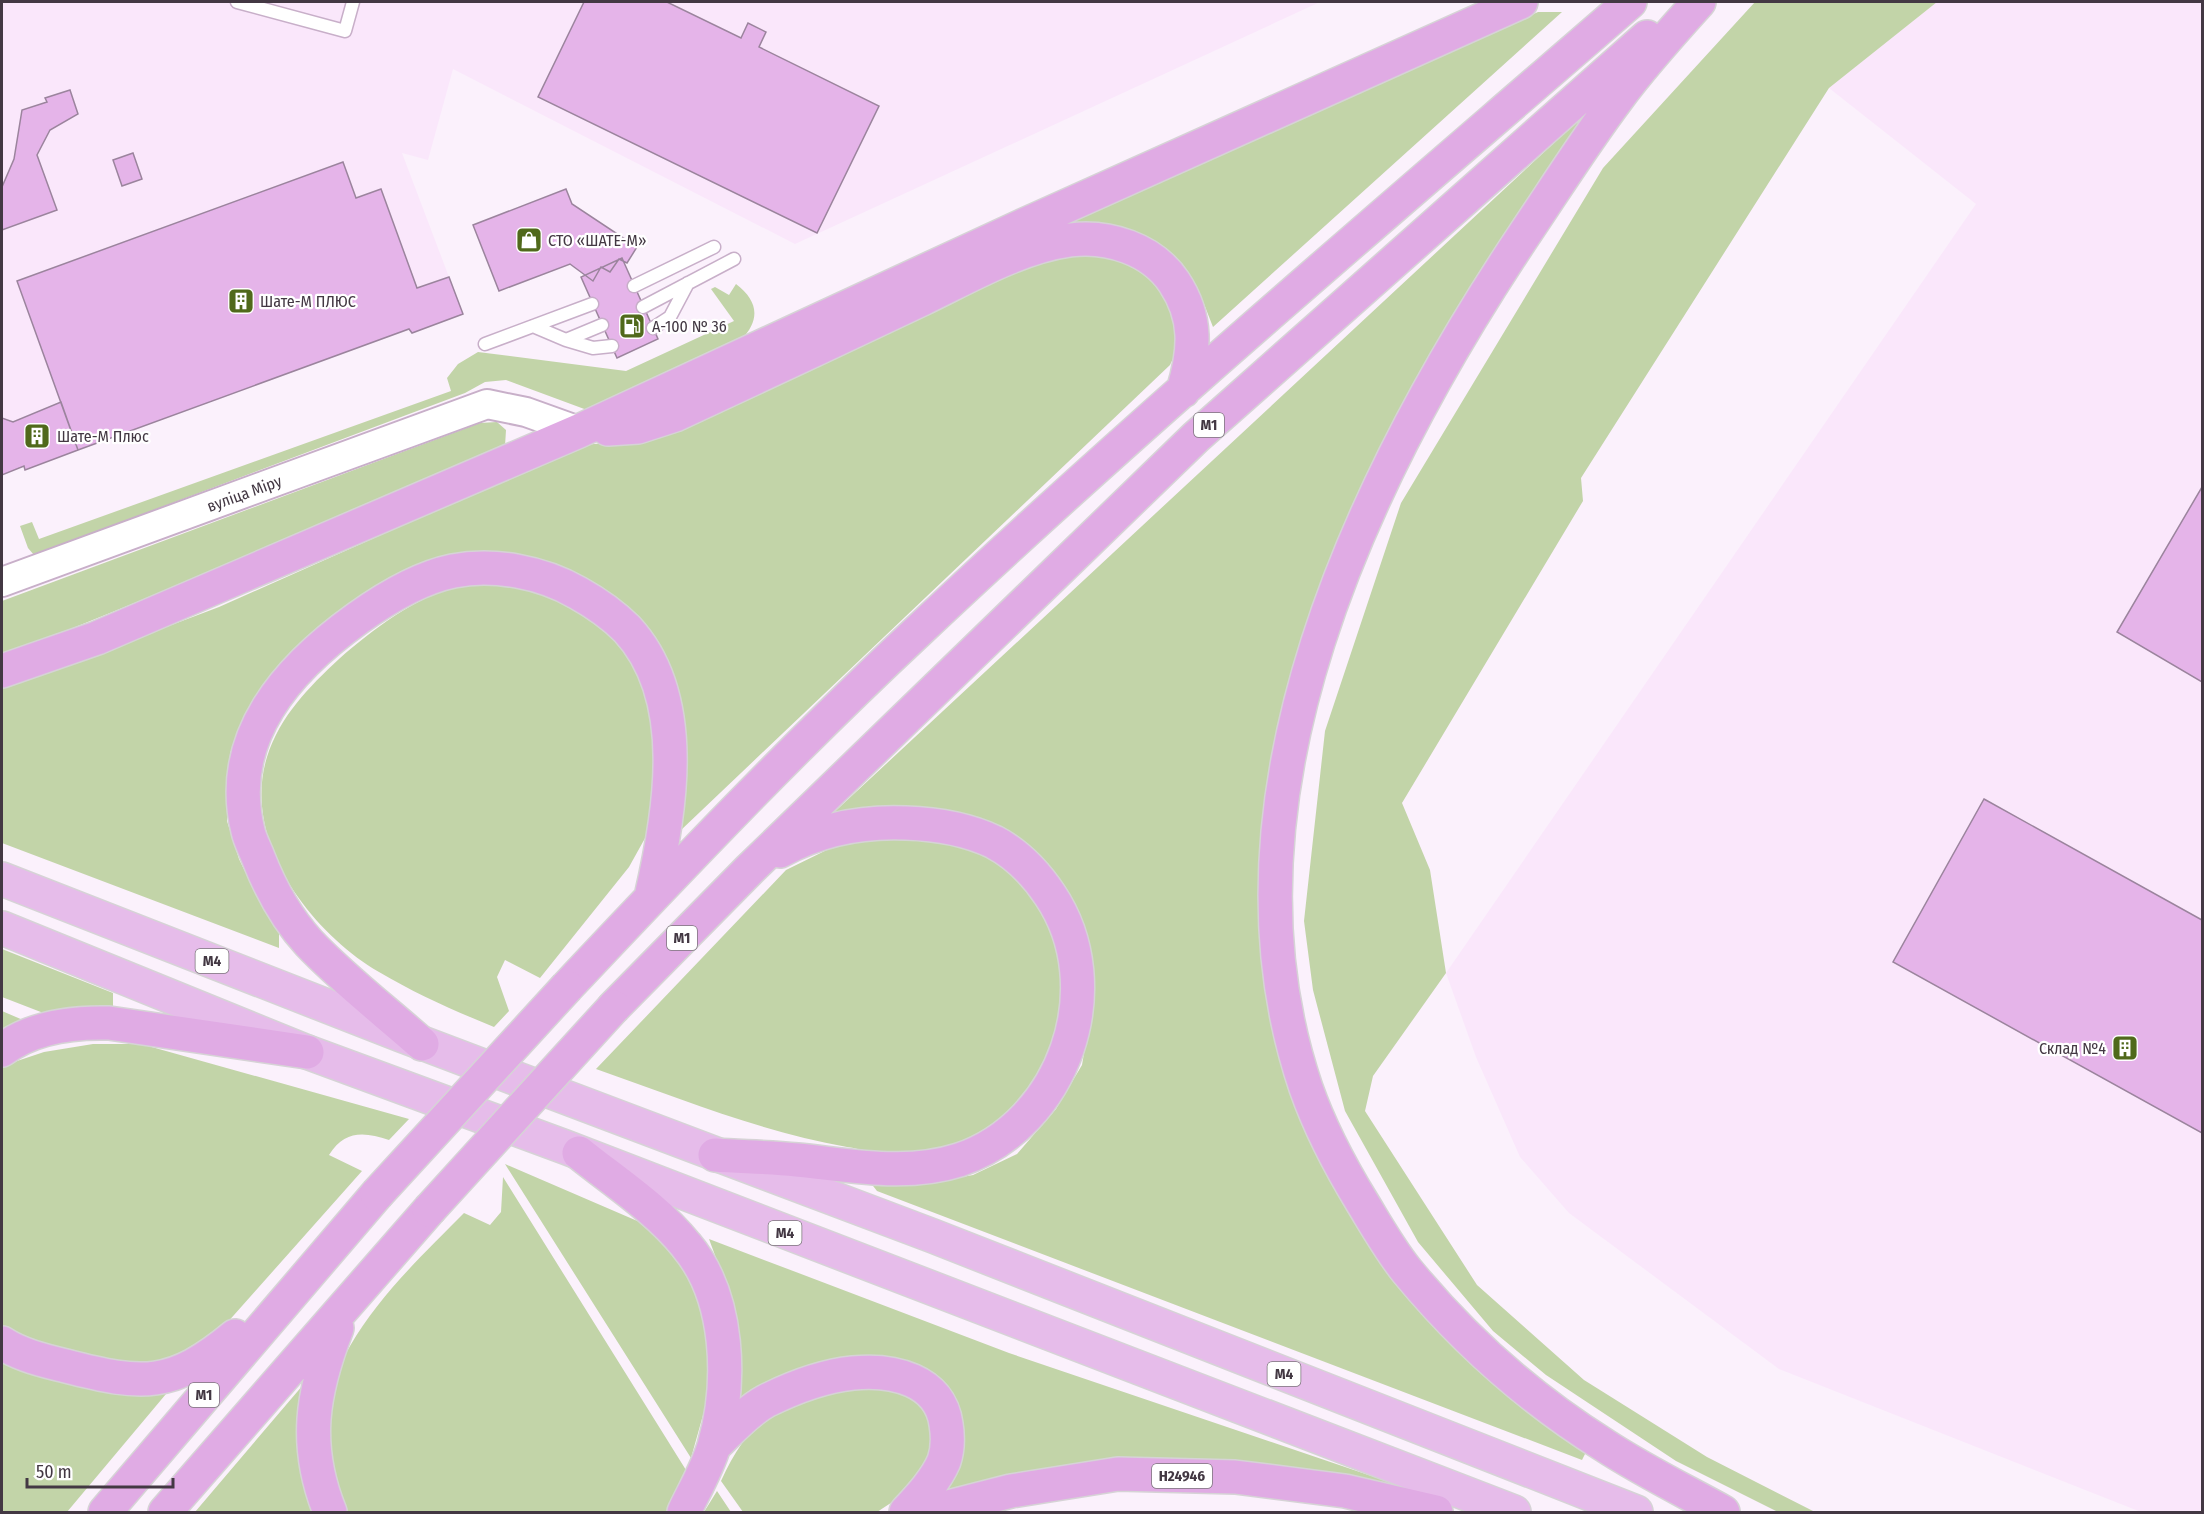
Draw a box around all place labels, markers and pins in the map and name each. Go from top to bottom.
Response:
shop icon: СТО «ШАТЕ-М» [514,225,544,255]
place label: СТО «ШАТЕ-М» [548,231,646,250]
building icon: Шате-М ПЛЮС [226,286,256,316]
place label: Шате-М ПЛЮС [260,292,356,311]
fuel station icon: А-100 № 36 [617,311,647,341]
place label: А-100 № 36 [652,317,727,336]
building icon: Шате-М Плюс [22,421,52,451]
place label: Шате-М Плюс [57,427,149,446]
building icon: Склад №4 [2110,1033,2140,1063]
place label: Склад №4 [2039,1039,2106,1058]

